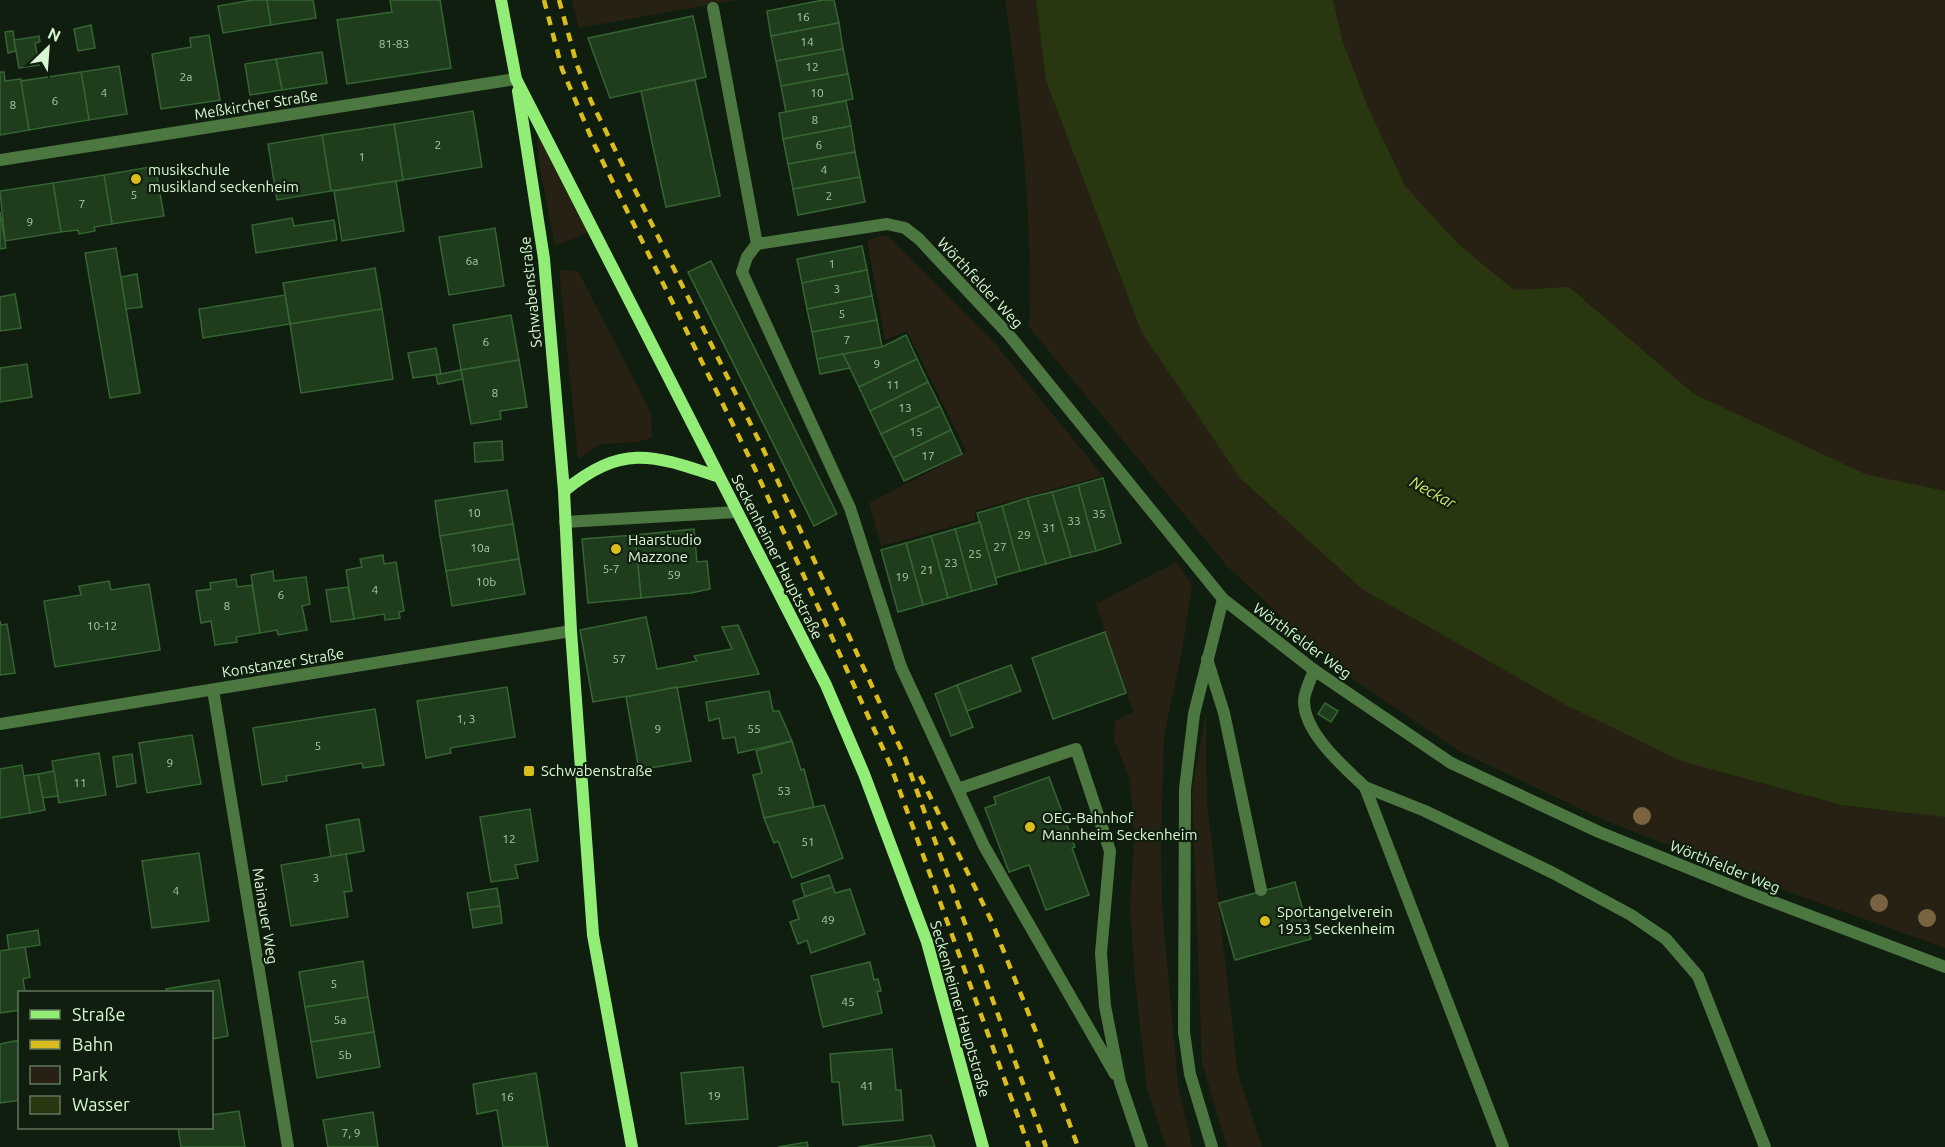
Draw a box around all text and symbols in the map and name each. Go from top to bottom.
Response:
house number: 16 [796,10,810,23]
north arrow [18,18,78,78]
text: N [45,24,64,45]
house number: 14 [800,35,814,48]
house number: 81-83 [379,37,409,50]
house number: 12 [805,60,819,73]
house number: 2a [180,70,192,83]
house number: 4 [101,86,108,99]
street label: Meßkircher Straße [193,86,319,123]
house number: 10 [810,86,824,99]
house number: 6 [52,94,59,107]
house number: 8 [10,98,17,111]
house number: 8 [812,113,819,126]
house number: 2 [435,138,441,151]
house number: 6 [816,138,823,151]
house number: 1 [359,150,365,163]
place label: musikschule musikland seckenheim [148,161,299,195]
house number: 4 [821,163,828,176]
marker: musikschule musikland seckenheim [129,172,143,186]
house number: 5 [131,188,137,201]
house number: 2 [826,189,832,202]
house number: 7 [79,197,85,210]
house number: 9 [27,215,33,228]
street label: Wörthfelder Weg [934,234,1027,331]
street label: Schwabenstraße [516,236,545,348]
house number: 6a [466,254,478,267]
house number: 1 [829,257,835,270]
house number: 3 [834,282,840,295]
house number: 5 [839,307,845,320]
house number: 7 [844,333,850,346]
house number: 6 [483,335,490,348]
house number: 9 [874,357,880,370]
house number: 11 [886,378,900,391]
house number: 8 [492,386,499,399]
house number: 13 [898,401,912,414]
house number: 15 [909,425,923,438]
house number: 17 [921,449,935,462]
street label: Seckenheimer Hauptstraße [728,472,826,642]
water label: Neckar [1407,472,1460,512]
house number: 10 [467,506,481,519]
house number: 35 [1092,507,1106,520]
house number: 33 [1067,514,1081,527]
house number: 31 [1042,521,1056,534]
house number: 29 [1017,528,1031,541]
place label: Haarstudio Mazzone [628,531,702,565]
house number: 27 [993,540,1007,553]
house number: 10a [470,541,490,554]
marker: Haarstudio Mazzone [609,542,623,556]
house number: 25 [968,547,982,560]
house number: 23 [944,556,958,569]
house number: 5-7 [602,562,620,575]
house number: 21 [920,563,934,576]
house number: 59 [667,568,681,581]
house number: 19 [895,570,909,583]
house number: 10b [476,575,496,588]
house number: 4 [372,583,379,596]
house number: 6 [278,588,285,601]
house number: 8 [224,599,231,612]
street label: Wörthfelder Weg [1250,599,1355,682]
house number: 10-12 [87,619,117,632]
street label: Konstanzer Straße [221,644,345,681]
house number: 57 [612,652,626,665]
house number: 1, 3 [456,712,476,725]
house number: 9 [655,722,661,735]
house number: 55 [747,722,761,735]
house number: 5 [315,739,321,752]
house number: 9 [167,756,173,769]
place label: Schwabenstraße [541,762,652,779]
marker: Schwabenstraße [522,764,536,778]
house number: 11 [73,776,87,789]
house number: 53 [777,784,791,797]
place label: OEG-Bahnhof Mannheim Seckenheim [1042,809,1197,843]
marker: OEG-Bahnhof Mannheim Seckenheim [1023,820,1037,834]
house number: 12 [502,832,516,845]
house number: 51 [801,835,815,848]
street label: Wörthfelder Weg [1668,837,1783,896]
street label: Mainauer Weg [249,867,281,965]
house number: 3 [313,871,319,884]
house number: 4 [173,884,180,897]
place label: Sportangelverein 1953 Seckenheim [1277,903,1395,937]
house number: 49 [821,913,835,926]
marker: Sportangelverein 1953 Seckenheim [1258,914,1272,928]
street label: Seckenheimer Hauptstraße [927,919,994,1099]
house number: 5 [331,977,337,990]
legend [18,991,213,1129]
house number: 45 [841,995,855,1008]
text: Straße [72,1004,125,1024]
house number: 5a [334,1013,346,1026]
text: Bahn [72,1034,113,1054]
house number: 5b [338,1048,352,1061]
text: Park [72,1064,108,1084]
house number: 41 [860,1079,874,1092]
house number: 19 [707,1089,721,1102]
house number: 16 [500,1090,514,1103]
text: Wasser [72,1094,130,1114]
house number: 7, 9 [341,1126,361,1139]

